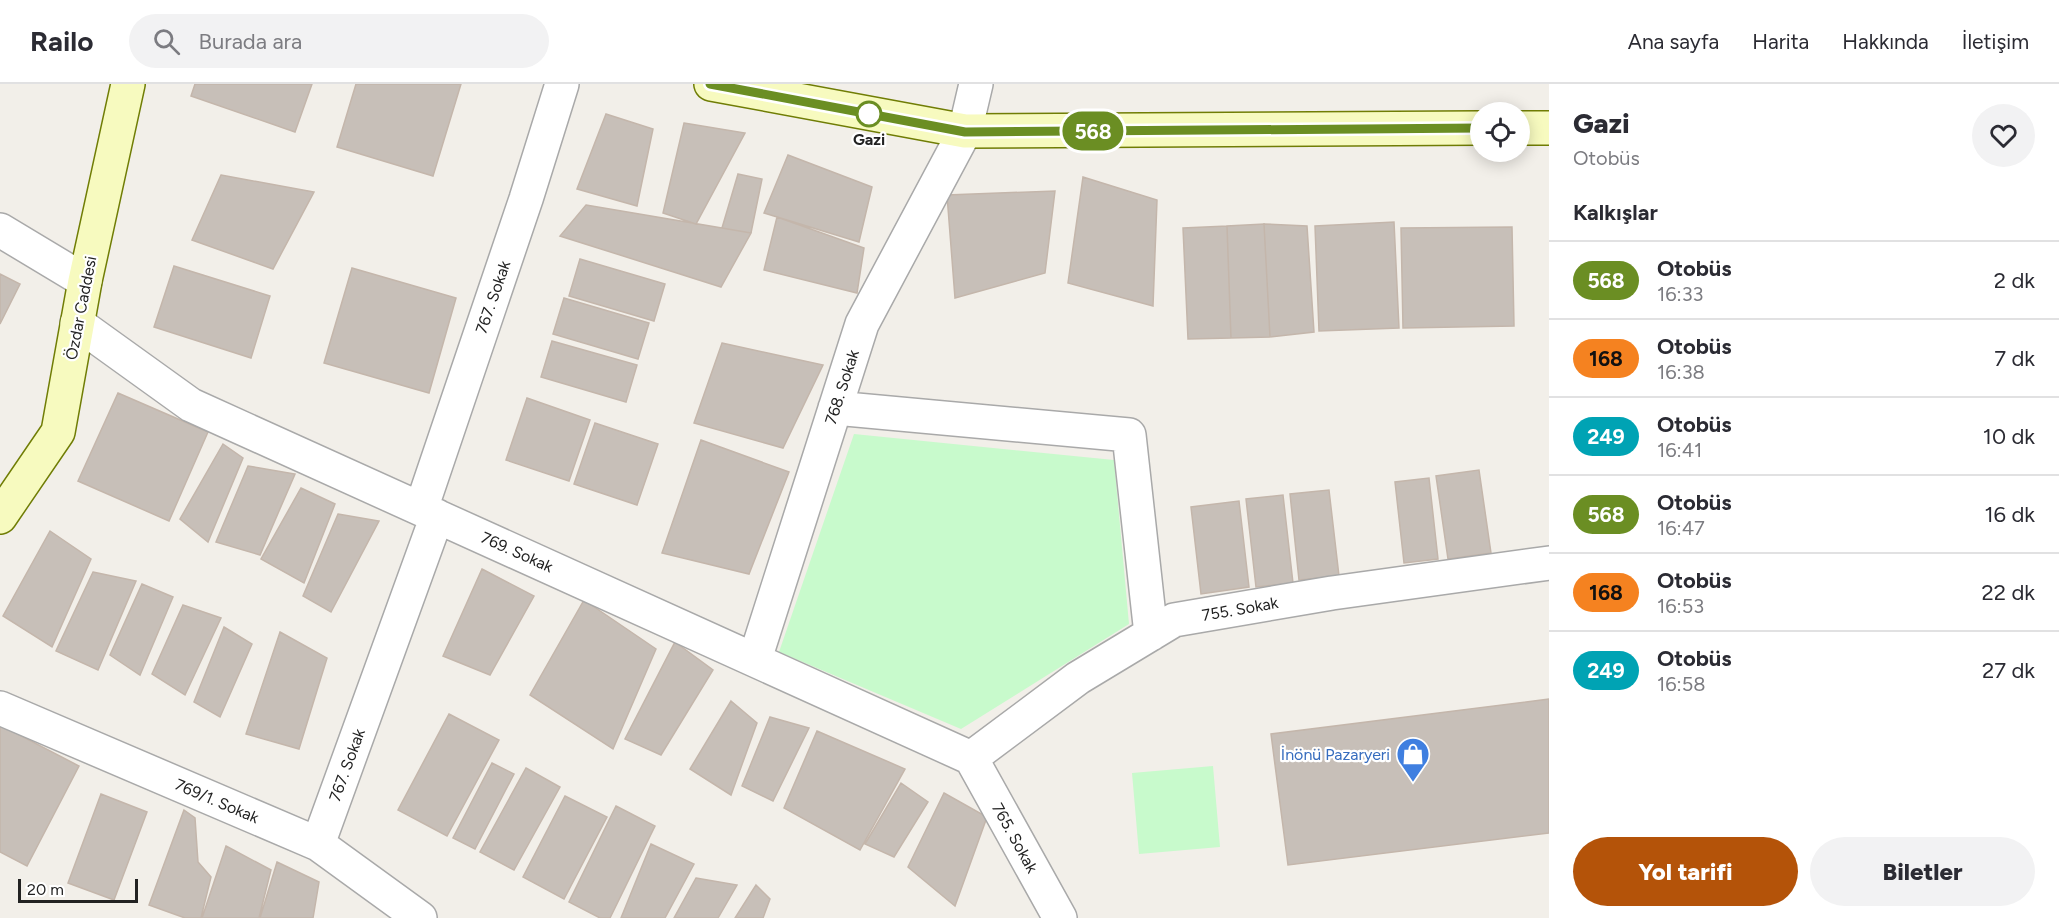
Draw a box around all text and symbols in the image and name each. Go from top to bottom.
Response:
search box [129,14,549,68]
text: Railo [30,24,93,58]
icon: search [150,25,183,58]
text: Burada ara [198,28,302,55]
text: Ana sayfa [1628,29,1719,54]
text: Harita [1752,29,1809,54]
text: Hakkında [1842,29,1929,54]
text: İletişim [1962,29,2029,54]
marker: Gazi [856,101,882,127]
map controls [1470,102,1530,162]
button: locate [1470,102,1530,162]
button: heart [1972,104,2035,167]
text: Gazi [1573,106,1630,140]
line badge: 568 [1058,112,1128,150]
text: 568 [1074,119,1112,144]
place label: Gazi [853,130,885,149]
text: Otobüs [1573,146,1640,170]
text: Kalkışlar [1573,199,1658,226]
street label: Özdar Caddesi [62,254,100,362]
text: Otobüs [1657,255,1732,282]
street label: 767. Sokak [472,258,514,336]
text: 2 dk [1994,267,2035,294]
text: 568 [1587,268,1625,293]
text: 16:33 [1657,282,1703,306]
text: Otobüs [1657,333,1732,360]
text: 7 dk [1994,345,2035,372]
text: 168 [1589,346,1623,371]
street label: 768. Sokak [821,347,863,427]
text: 16:38 [1657,360,1705,384]
text: Otobüs [1657,411,1732,438]
text: 10 dk [1983,423,2035,450]
text: 249 [1587,424,1625,449]
text: 16:41 [1657,438,1702,462]
text: Otobüs [1657,489,1732,516]
text: 16 dk [1984,501,2035,528]
text: 568 [1587,502,1625,527]
text: 16:47 [1657,516,1705,540]
street label: 769. Sokak [478,528,556,576]
text: Otobüs [1657,567,1732,594]
text: 22 dk [1981,579,2035,606]
text: 168 [1589,580,1623,605]
street label: 755. Sokak [1200,593,1280,625]
text: 16:53 [1657,594,1704,618]
text: Otobüs [1657,645,1732,672]
text: 27 dk [1982,657,2035,684]
text: 249 [1587,658,1625,683]
text: 16:58 [1657,672,1705,696]
street label: 767. Sokak [325,726,369,804]
shop icon: İnönü Pazaryeri [1395,736,1431,783]
place label: İnönü Pazaryeri [1281,745,1390,764]
street label: 769/1. Sokak [172,775,262,827]
street label: 765. Sokak [988,800,1042,876]
button: Yol tarifi [1573,837,1798,906]
button: Biletler [1810,837,2035,906]
scale bar [18,876,138,904]
text: 20 m [27,880,64,899]

